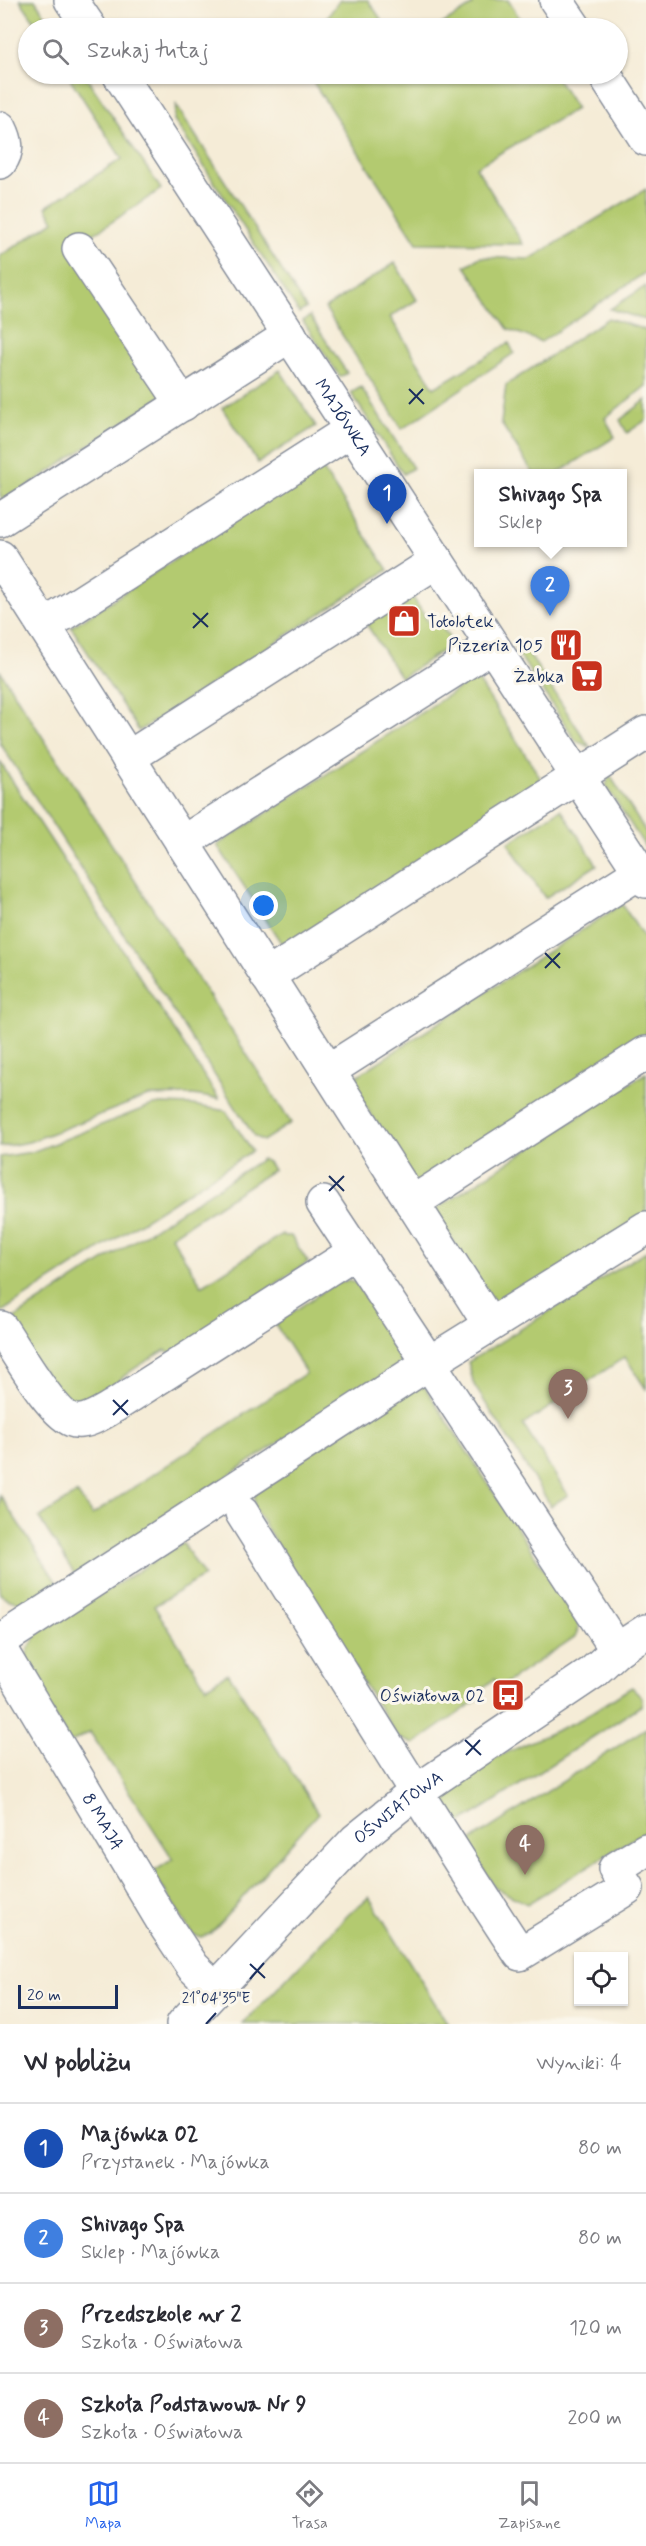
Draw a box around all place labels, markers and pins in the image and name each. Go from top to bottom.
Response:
pin: 1 [368,474,406,524]
pin: 2 [530,566,570,616]
shop icon: Totolotek [386,603,422,639]
place label: Totolotek [427,610,494,634]
restaurant icon: Pizzeria 105 [548,627,584,663]
place label: Pizzeria 105 [448,634,543,658]
supermarket icon: Żabka [569,658,605,694]
place label: Żabka [513,665,564,689]
pin: 3 [548,1370,588,1419]
bus stop icon: Oświatowa 02 [490,1677,526,1713]
place label: Oświatowa 02 [380,1684,485,1708]
pin: 4 [506,1826,544,1875]

